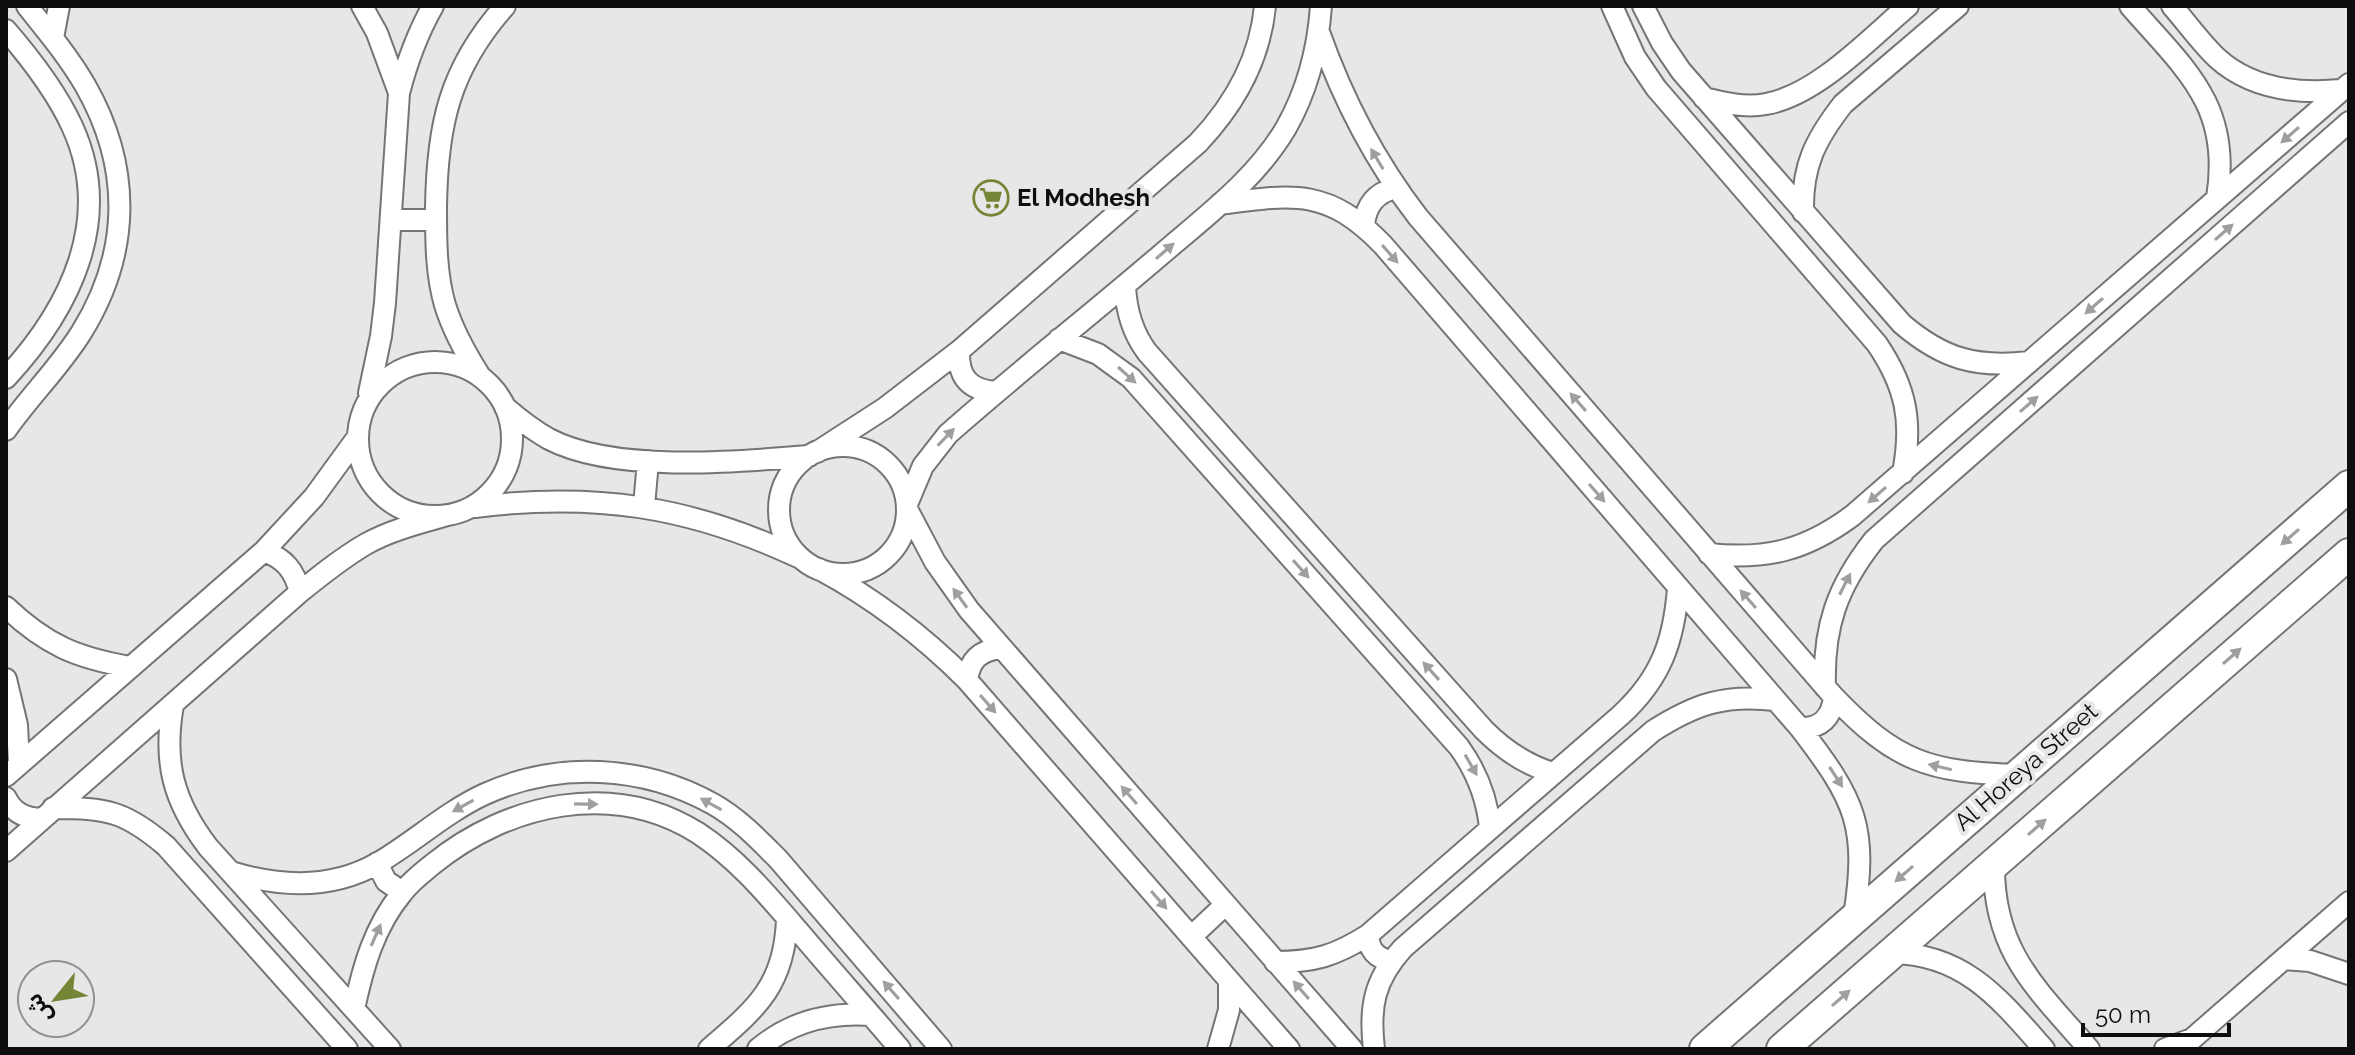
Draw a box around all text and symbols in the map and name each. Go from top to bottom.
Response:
one-way arrow [2281,126,2301,143]
one-way arrow [1370,148,1384,170]
supermarket icon: El Modhesh [972,179,1010,217]
place label: El Modhesh [1017,183,1150,212]
one-way arrow [2214,224,2234,241]
one-way arrow [1155,243,1175,260]
one-way arrow [1381,244,1399,263]
one-way arrow [2084,296,2104,314]
one-way arrow [1118,366,1137,384]
one-way arrow [1570,393,1587,413]
one-way arrow [2019,395,2038,413]
one-way arrow [936,428,955,447]
one-way arrow [1587,484,1605,503]
one-way arrow [1867,486,1887,503]
one-way arrow [2281,528,2300,546]
one-way arrow [1292,559,1310,578]
one-way arrow [1838,573,1851,596]
one-way arrow [952,588,968,608]
one-way arrow [1740,589,1758,608]
one-way arrow [2223,647,2242,665]
one-way arrow [1423,661,1441,680]
one-way arrow [978,695,996,714]
street label: Al Horeya Street [1948,697,2103,837]
one-way arrow [1464,754,1478,776]
one-way arrow [1927,760,1952,773]
one-way arrow [1829,767,1844,788]
one-way arrow [1121,786,1138,806]
one-way arrow [700,797,722,811]
one-way arrow [574,798,599,811]
one-way arrow [452,799,475,813]
one-way arrow [2027,818,2046,836]
one-way arrow [1895,864,1914,882]
one-way arrow [1150,890,1167,910]
one-way arrow [369,923,383,946]
north arrow [16,959,96,1039]
one-way arrow [883,980,900,1000]
one-way arrow [1292,981,1310,1000]
scale bar [2083,987,2229,1037]
text: ش [20,989,57,1029]
one-way arrow [1831,989,1850,1007]
text: 50 m [2095,1000,2151,1029]

